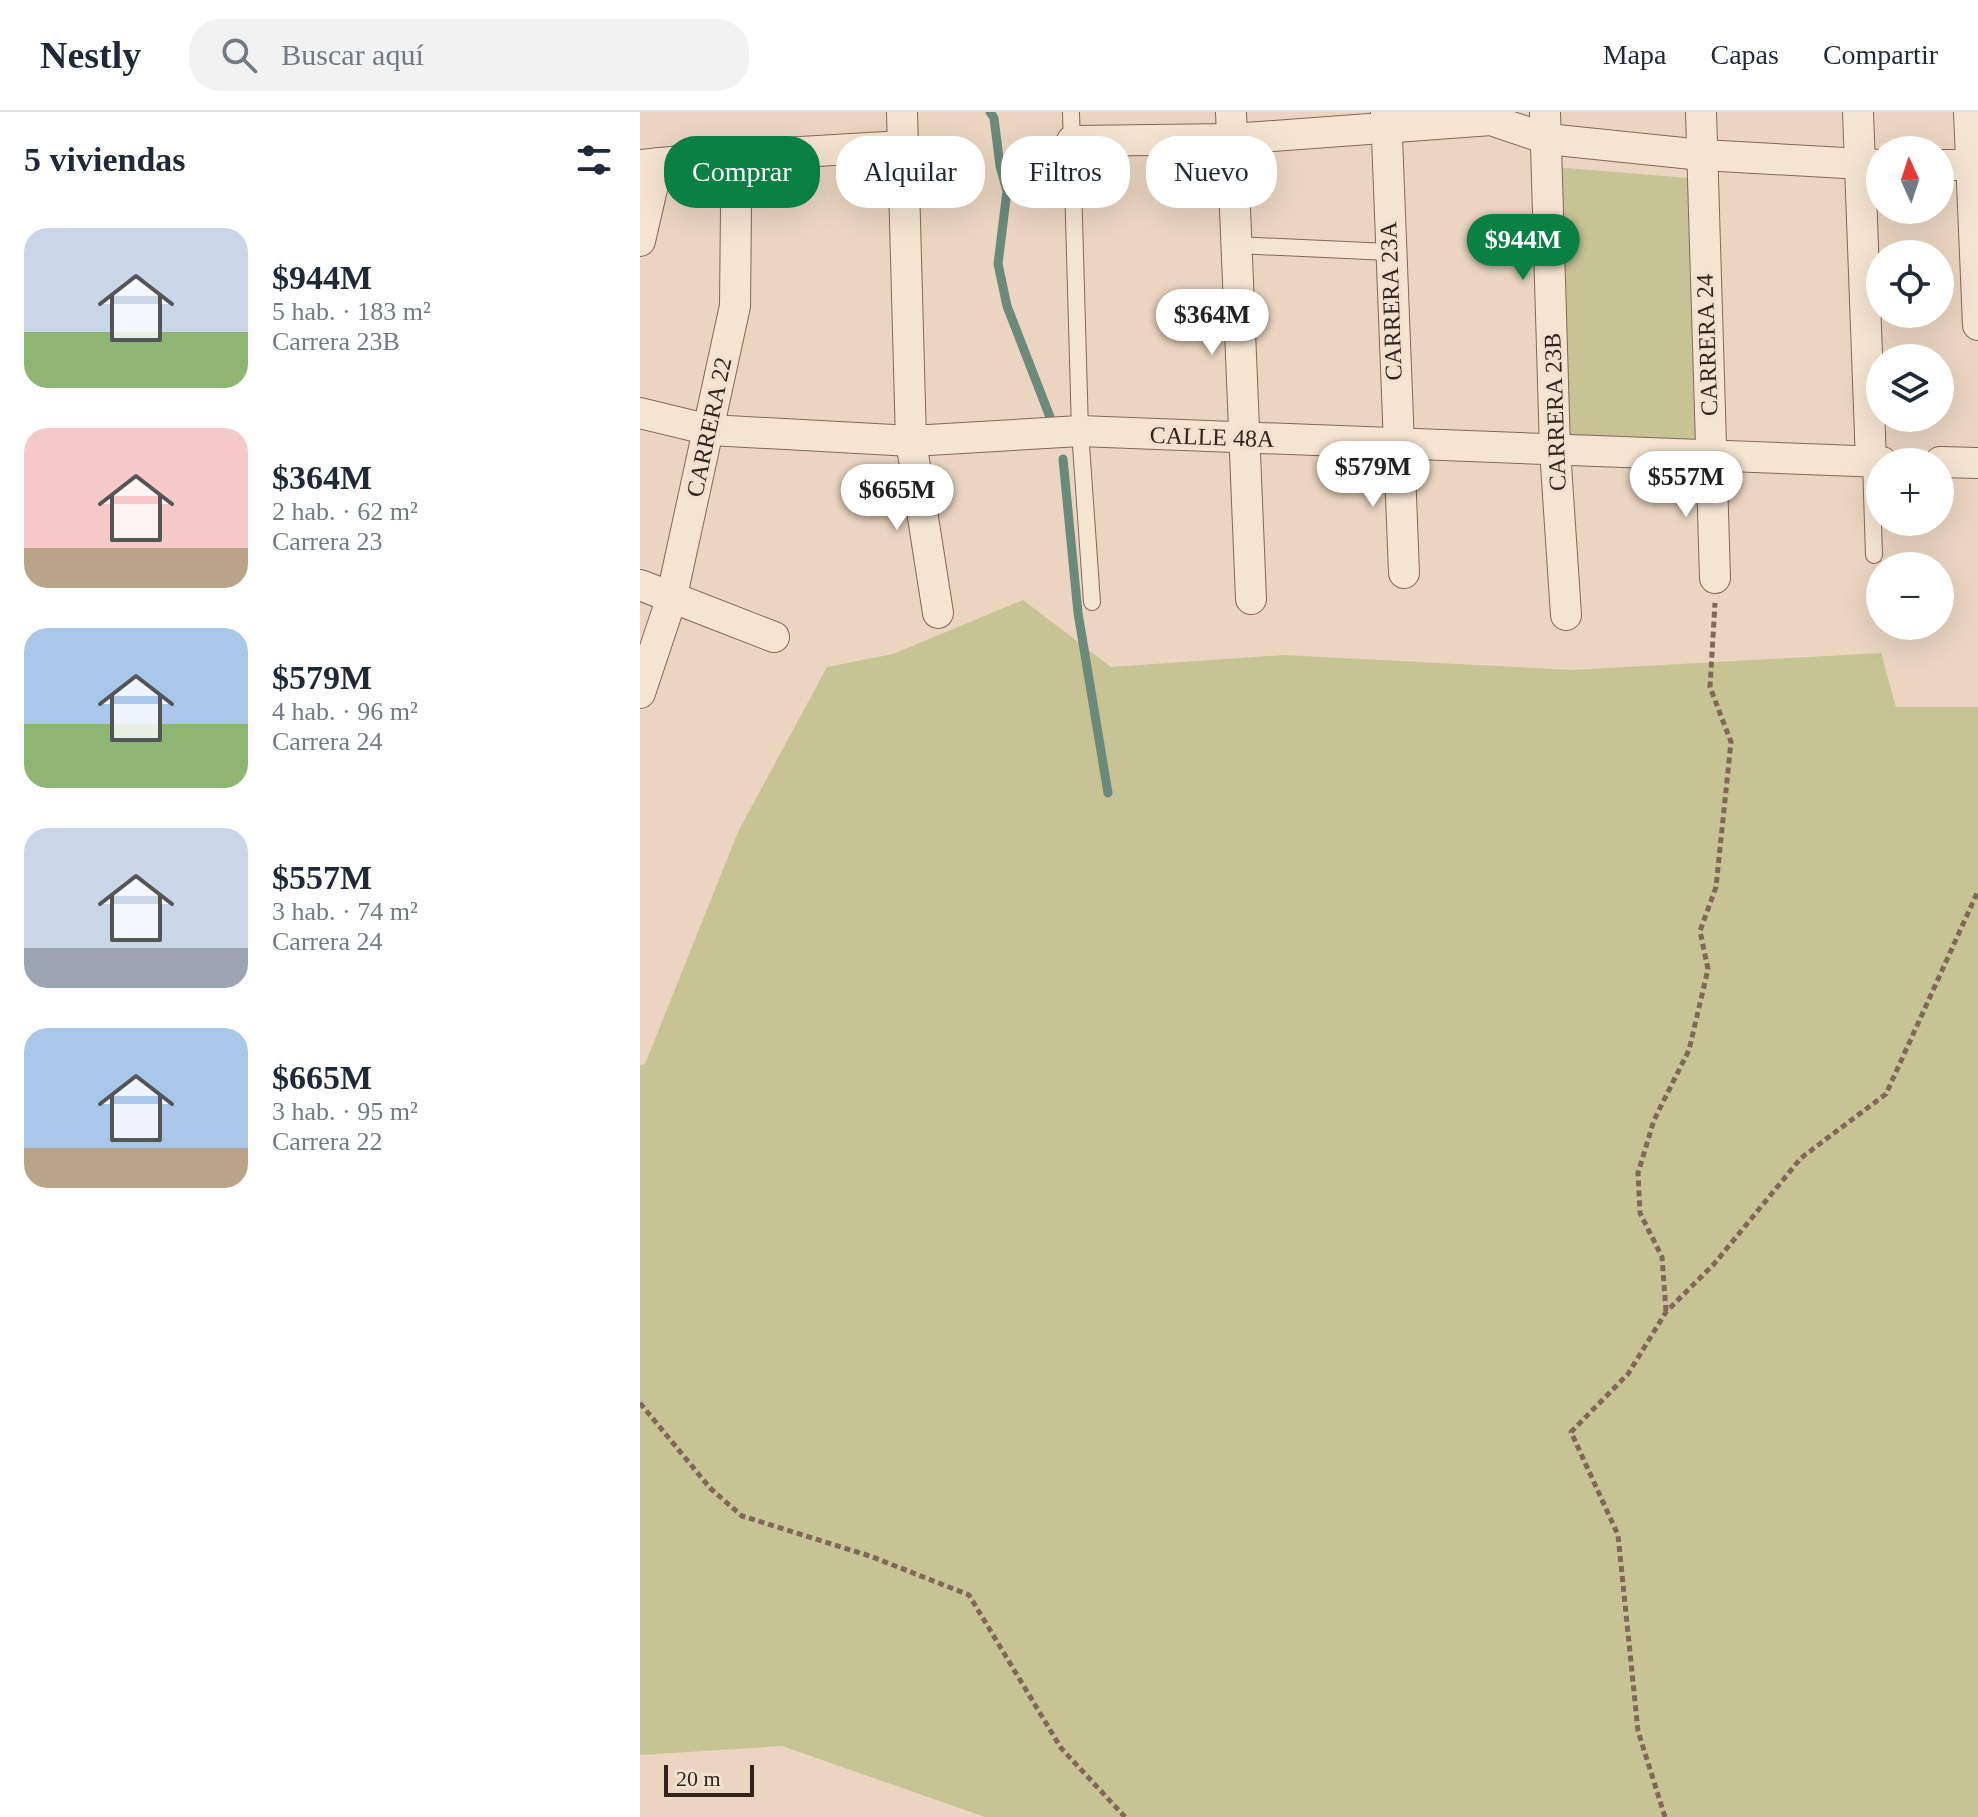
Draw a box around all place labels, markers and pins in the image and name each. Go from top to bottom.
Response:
pin: $944M [1467,214,1579,282]
pin: $364M [1156,289,1268,357]
pin: $579M [1317,441,1429,509]
pin: $557M [1630,451,1742,519]
pin: $665M [841,464,953,532]

